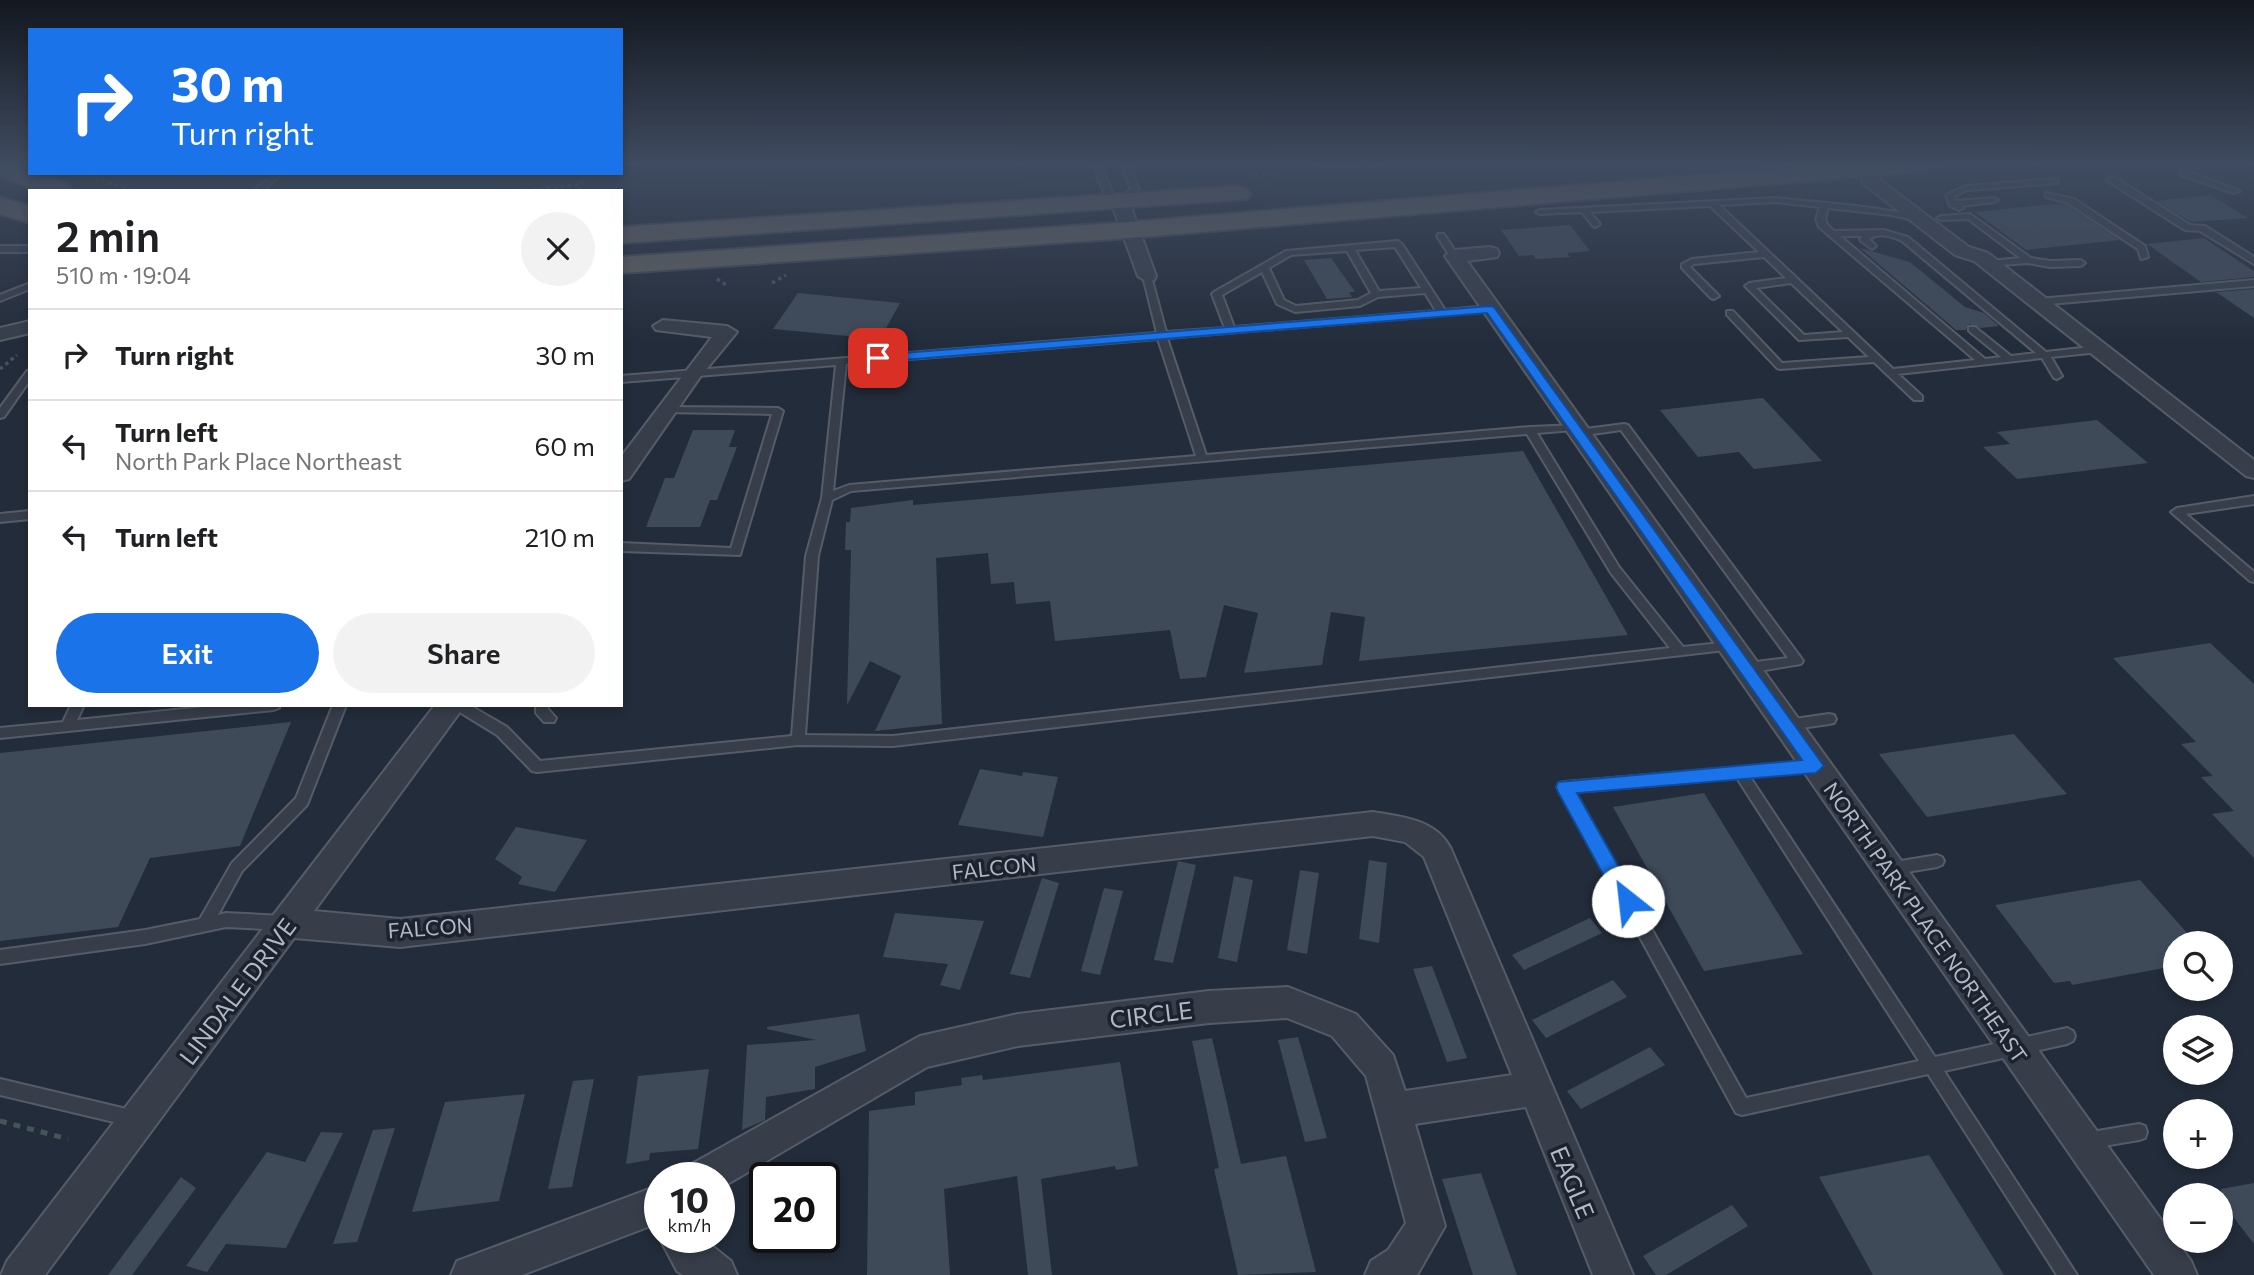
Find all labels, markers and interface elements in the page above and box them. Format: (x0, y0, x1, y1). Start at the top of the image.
text: 30 m (171, 52, 284, 112)
icon: right (56, 56, 147, 147)
text: Turn right (171, 112, 314, 152)
text: 2 min (56, 209, 160, 261)
button: close (521, 212, 595, 286)
text: 510 m · 19:04 (56, 261, 191, 289)
pin (848, 328, 908, 388)
icon: right (56, 336, 94, 374)
text: Turn right (115, 339, 234, 370)
text: 30 m (536, 339, 595, 370)
icon: arrive (859, 339, 897, 377)
text: Turn left (115, 416, 218, 447)
icon: left (56, 427, 94, 465)
text: 60 m (535, 430, 595, 461)
text: North Park Place Northeast (115, 447, 402, 475)
icon: left (56, 518, 94, 556)
text: Turn left (115, 521, 218, 552)
text: 210 m (525, 521, 595, 552)
button: Exit (56, 613, 319, 693)
button: Share (333, 613, 595, 693)
street label: NORTH PARK PLACE NORTHEAST (1819, 777, 2033, 1067)
street label: FALCON (951, 850, 1037, 884)
position arrow (1591, 864, 1665, 938)
street label: LINDALE DRIVE (173, 912, 301, 1070)
street label: FALCON (387, 912, 473, 942)
map controls (2163, 931, 2233, 1253)
button: search (2163, 931, 2233, 1001)
street label: CIRCLE (1108, 995, 1194, 1033)
button: layers (2163, 1015, 2233, 1085)
button: + (2163, 1099, 2233, 1169)
street label: EAGLE (1545, 1142, 1601, 1222)
speed limit sign: 20 (749, 1162, 840, 1253)
text: 10 (670, 1177, 709, 1220)
button: − (2163, 1183, 2233, 1253)
text: km/h (668, 1214, 711, 1236)

